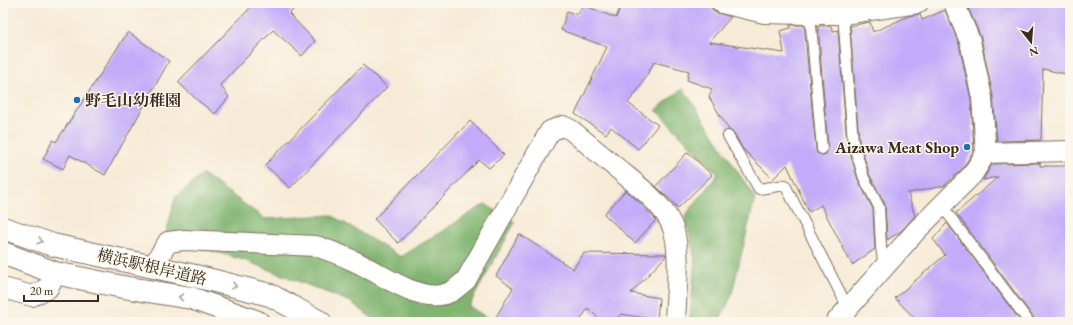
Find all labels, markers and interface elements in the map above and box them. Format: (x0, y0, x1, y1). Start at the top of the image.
north arrow (1011, 22, 1051, 62)
text: N (1028, 44, 1040, 60)
place label: 野毛山幼稚園 (85, 90, 181, 111)
marker: 野毛山幼稚園 (72, 95, 82, 105)
place label: Aizawa Meat Shop (834, 137, 959, 158)
marker: Aizawa Meat Shop (962, 142, 972, 152)
one-way arrow (36, 236, 43, 244)
street label: 横浜駅根岸道路 (95, 244, 209, 290)
scale bar (24, 277, 98, 303)
one-way arrow (231, 281, 238, 290)
text: 20 m (30, 283, 54, 299)
one-way arrow (178, 293, 184, 302)

